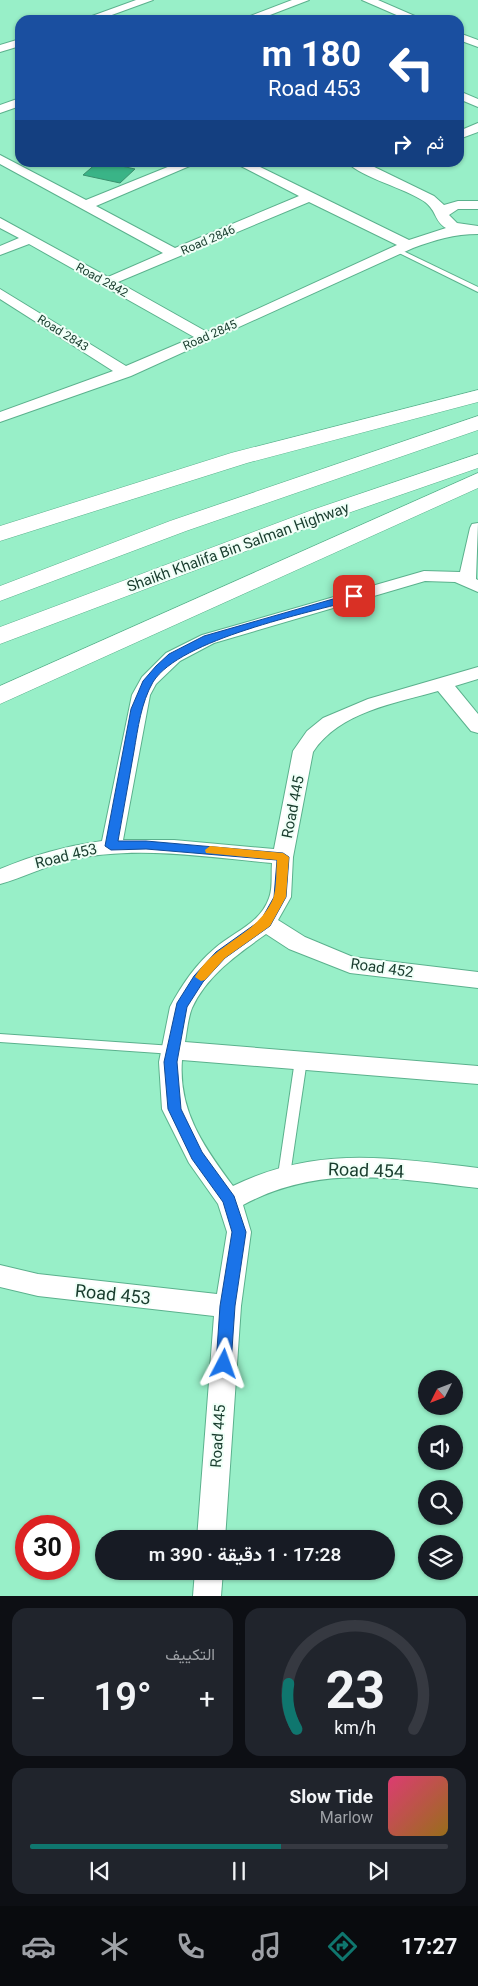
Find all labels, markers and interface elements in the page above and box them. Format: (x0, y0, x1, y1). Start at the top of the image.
text: 180 m (262, 34, 361, 75)
icon: left (379, 35, 444, 100)
text: Road 453 (268, 76, 361, 101)
icon: right (388, 130, 416, 158)
text: ثم (426, 131, 444, 154)
street label: Road 2846 (179, 222, 237, 258)
street label: Road 2842 (73, 260, 131, 300)
street label: Road 2843 (35, 312, 91, 354)
street label: Road 2845 (181, 317, 239, 353)
street label: Shaikh Khalifa Bin Salman Highway (124, 498, 352, 596)
pin (333, 575, 375, 617)
icon: arrive (340, 582, 368, 610)
street label: Road 445 (278, 774, 308, 840)
street label: Road 453 (33, 840, 99, 872)
street label: Road 452 (349, 955, 415, 981)
street label: Road 454 (328, 1158, 404, 1182)
street label: Road 453 (74, 1280, 152, 1308)
position arrow (197, 1337, 249, 1389)
north arrow (418, 1370, 462, 1415)
map controls (418, 1370, 463, 1580)
street label: Road 445 (207, 1404, 229, 1468)
button: sound (418, 1425, 463, 1470)
button: search (418, 1480, 463, 1525)
speed limit sign: 30 (15, 1515, 80, 1580)
button: layers (418, 1535, 463, 1580)
text: 17:28 · 1 دقيقة · 390 m (149, 1543, 341, 1566)
text: التكييف (165, 1645, 215, 1664)
text: 23 (326, 1660, 385, 1721)
text: 19° (94, 1675, 152, 1719)
text: − (30, 1682, 46, 1715)
text: + (199, 1682, 215, 1715)
text: km/h (335, 1717, 376, 1738)
text: Slow Tide (290, 1785, 373, 1808)
text: Marlow (320, 1808, 373, 1827)
icon: previous (86, 1857, 114, 1885)
icon: pause (225, 1857, 253, 1885)
icon: next (364, 1857, 392, 1885)
icon: car (21, 1929, 56, 1964)
icon: climate (97, 1929, 132, 1964)
icon: phone (173, 1929, 208, 1964)
icon: music (249, 1929, 284, 1964)
icon: directions (325, 1929, 360, 1964)
text: 17:27 (401, 1934, 457, 1959)

